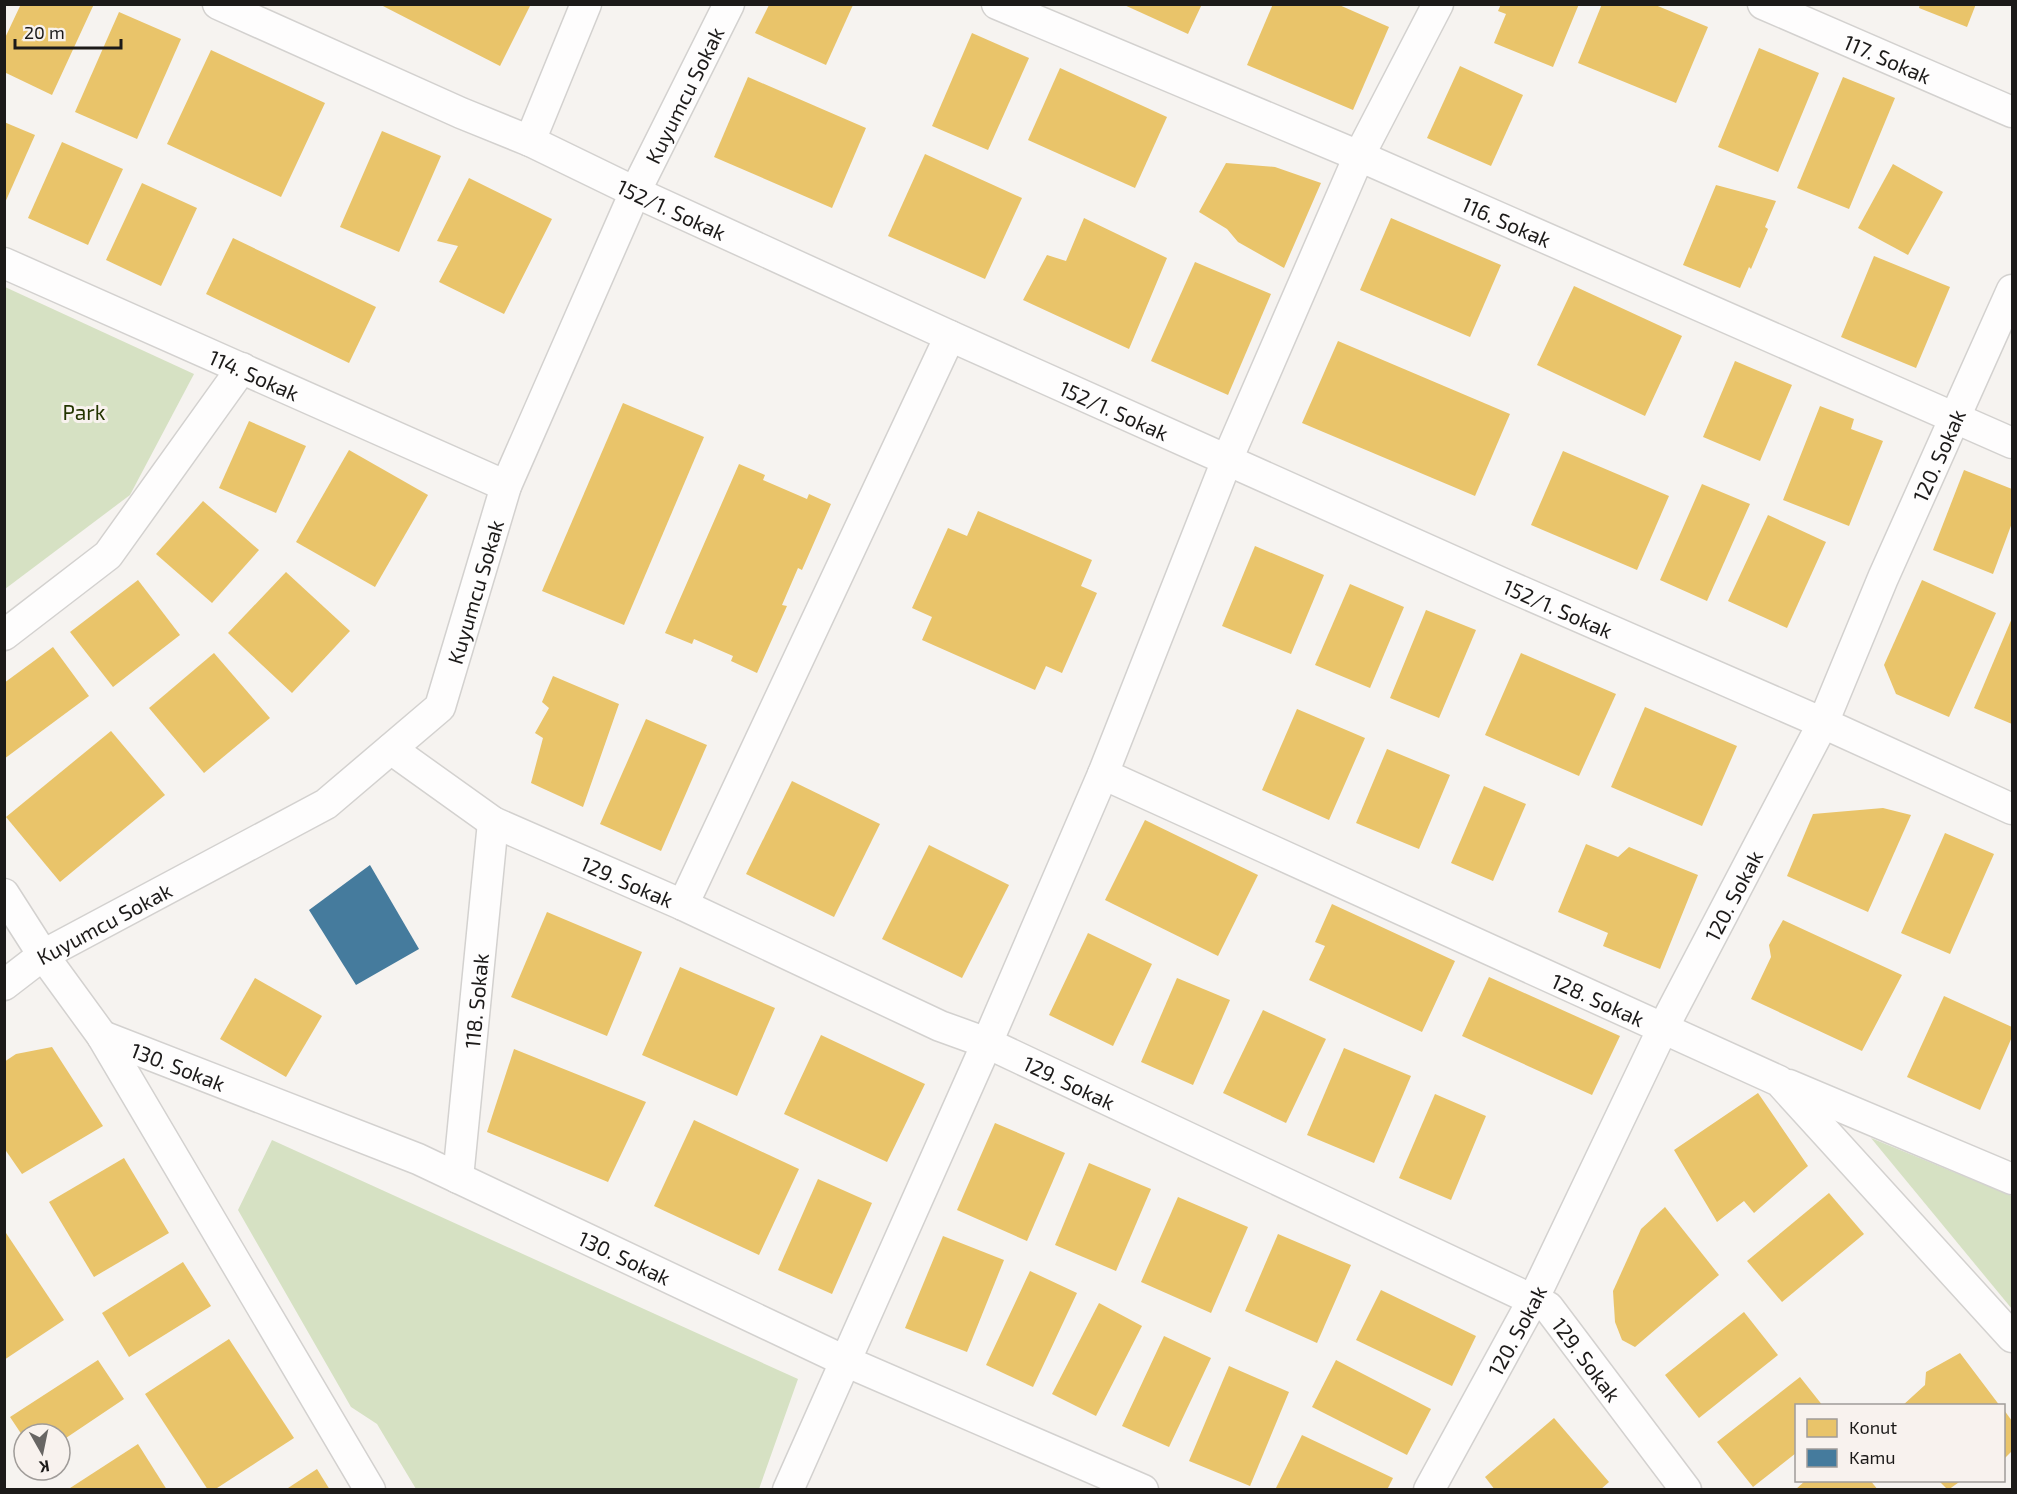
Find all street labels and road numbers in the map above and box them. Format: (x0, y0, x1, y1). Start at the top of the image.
street label: Kuyumcu Sokak (639, 22, 728, 167)
street label: 117. Sokak (1840, 28, 1936, 88)
street label: 152/1. Sokak (613, 173, 730, 245)
street label: 116. Sokak (1458, 190, 1555, 252)
street label: 114. Sokak (206, 343, 304, 405)
street label: 152/1. Sokak (1056, 374, 1173, 445)
street label: 120. Sokak (1906, 405, 1970, 505)
street label: Kuyumcu Sokak (441, 516, 508, 667)
street label: 152/1. Sokak (1500, 573, 1617, 643)
street label: 120. Sokak (1699, 845, 1767, 945)
street label: 129. Sokak (577, 850, 678, 912)
street label: Kuyumcu Sokak (32, 876, 176, 969)
street label: 118. Sokak (458, 952, 493, 1050)
street label: 128. Sokak (1548, 967, 1649, 1031)
street label: 130. Sokak (128, 1036, 229, 1095)
street label: 129. Sokak (1020, 1050, 1120, 1114)
street label: 130. Sokak (575, 1224, 675, 1289)
street label: 120. Sokak (1482, 1281, 1551, 1380)
street label: 129. Sokak (1548, 1312, 1627, 1406)

